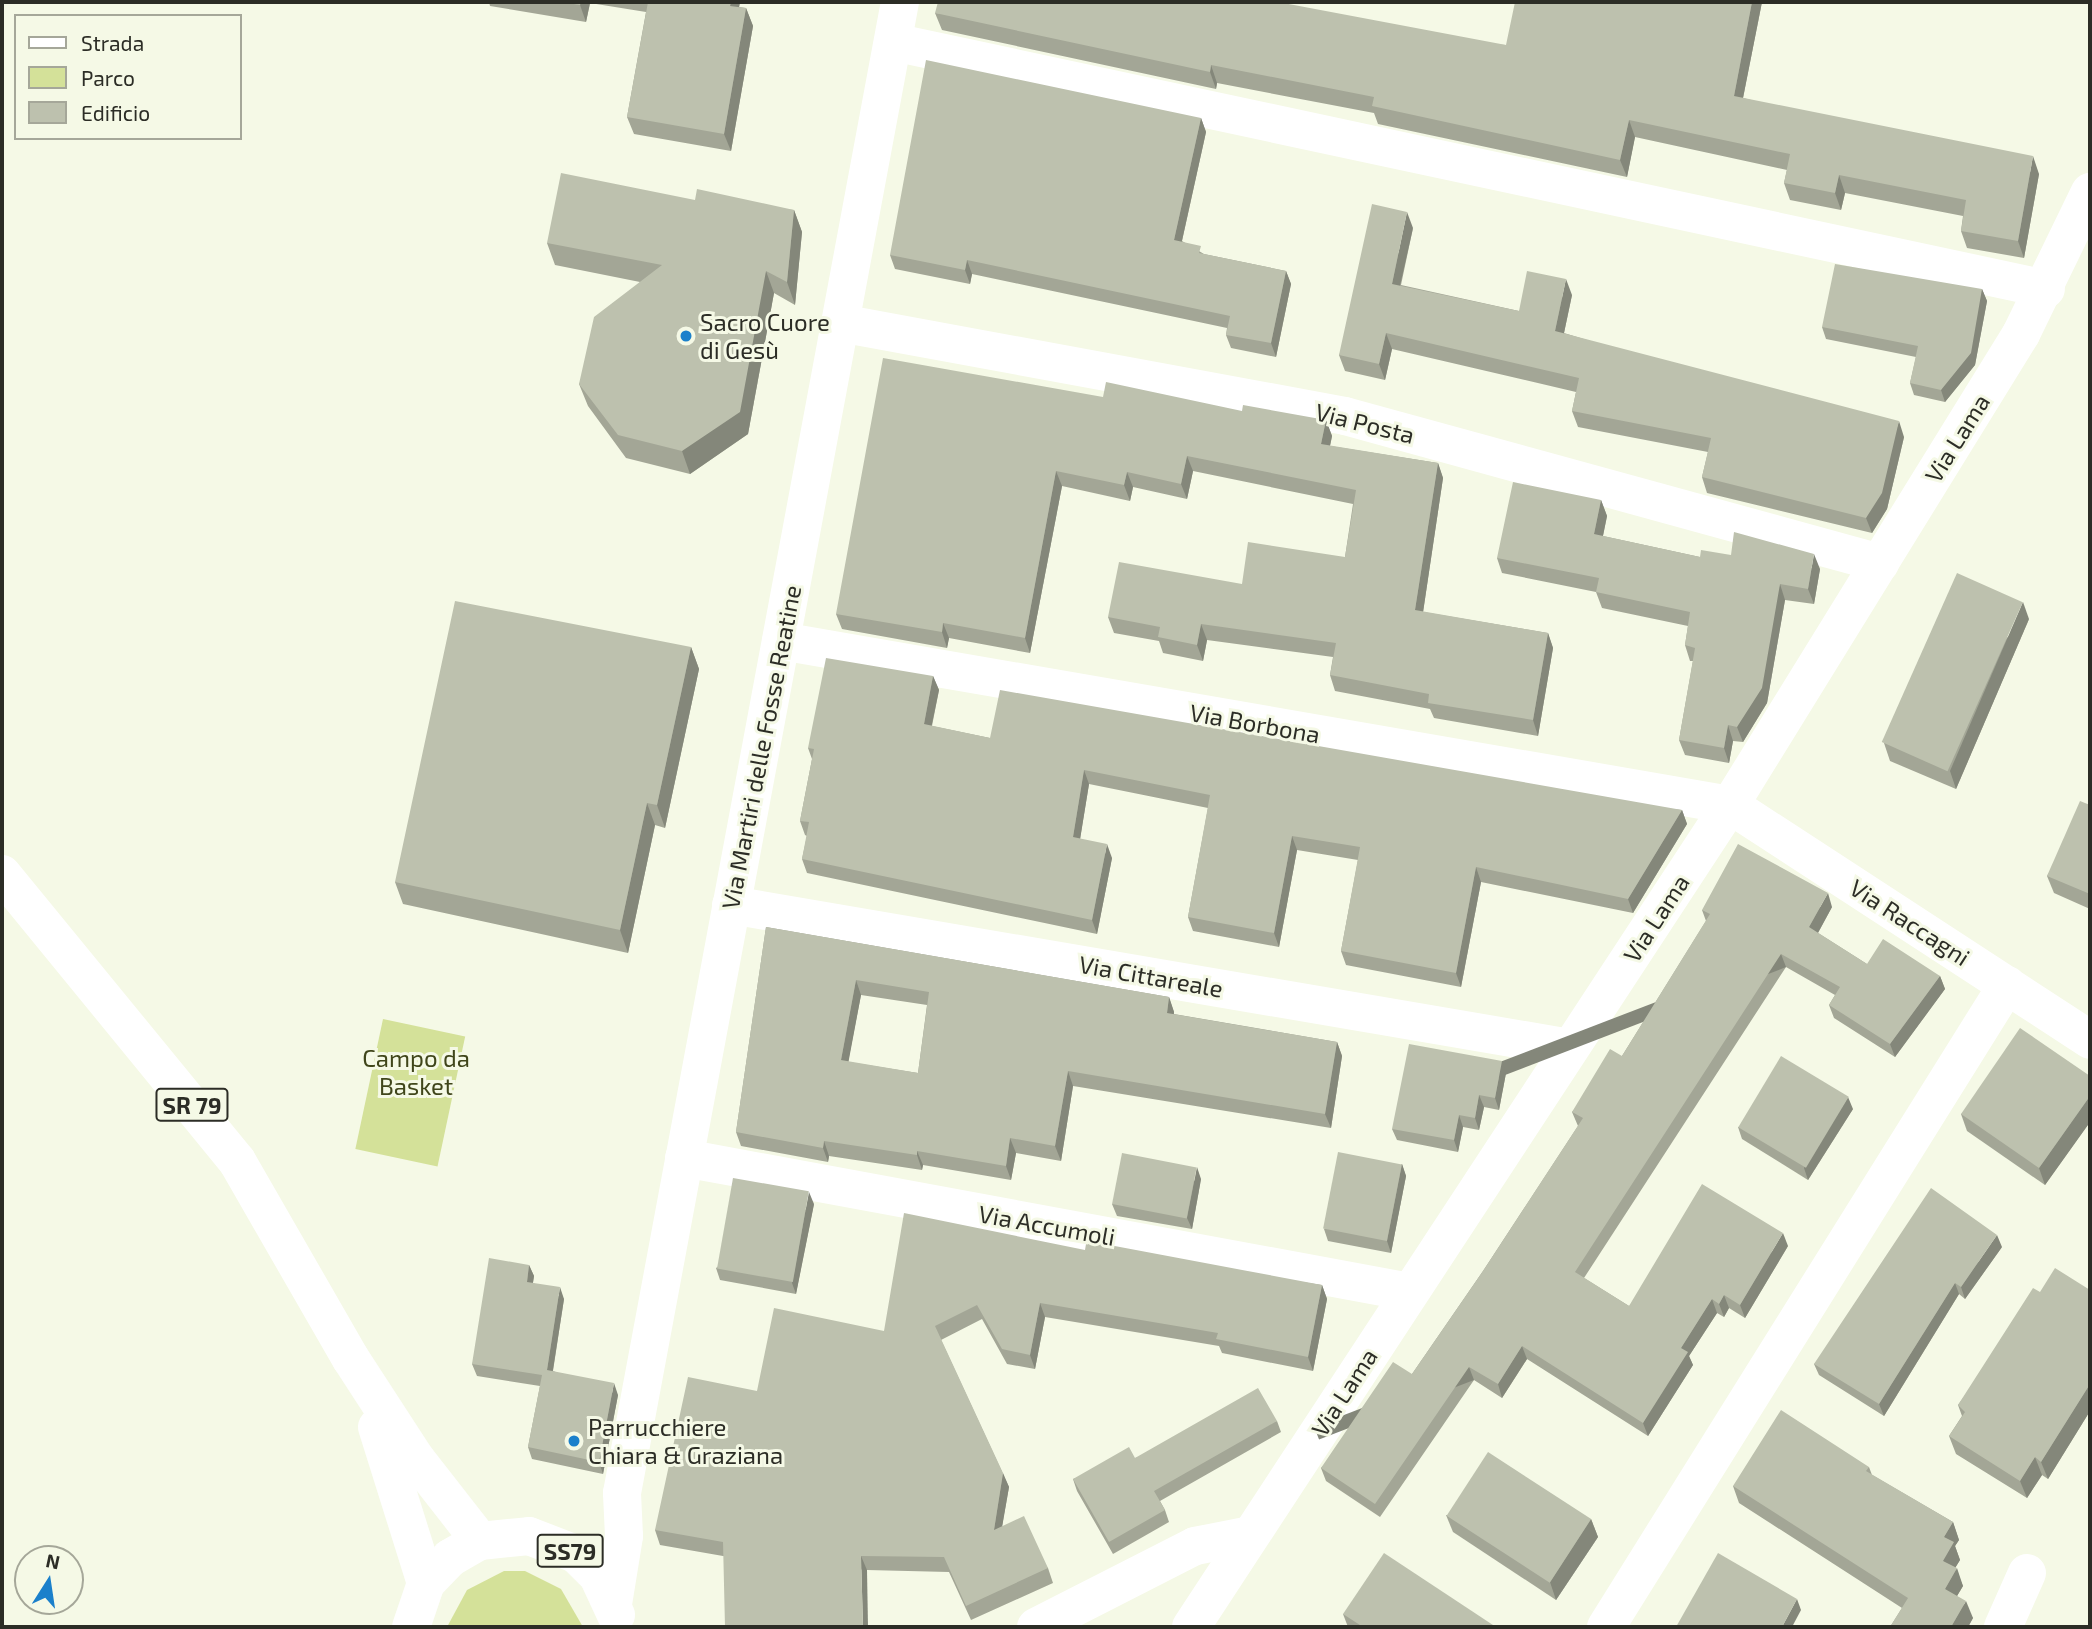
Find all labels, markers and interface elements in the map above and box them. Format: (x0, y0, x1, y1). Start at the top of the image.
legend (14, 14, 242, 140)
text: Strada (81, 30, 144, 55)
text: Parco (81, 65, 135, 90)
text: Edificio (81, 100, 150, 125)
place label: Sacro Cuore di Gesù (700, 308, 830, 364)
marker: Sacro Cuore di Gesù (678, 328, 694, 344)
street label: Via Lama (1919, 388, 1995, 488)
street label: Via Posta (1312, 397, 1418, 449)
street label: Via Martiri delle Fosse Reatine (715, 582, 807, 912)
street label: Via Borbona (1188, 697, 1322, 749)
street label: Via Lama (1617, 869, 1695, 967)
street label: Via Raccagni (1845, 873, 1975, 971)
street label: Via Cittareale (1077, 949, 1225, 1003)
park label: Campo da Basket (362, 1044, 470, 1100)
road number: SR 79 (155, 1086, 229, 1124)
street label: Via Accumoli (976, 1199, 1118, 1251)
street label: Via Lama (1305, 1343, 1383, 1441)
place label: Parrucchiere Chiara & Graziana (588, 1413, 783, 1469)
marker: Parrucchiere Chiara & Graziana (566, 1433, 582, 1449)
road number: SS79 (535, 1532, 605, 1570)
north arrow (14, 1545, 84, 1615)
text: N (44, 1548, 62, 1574)

